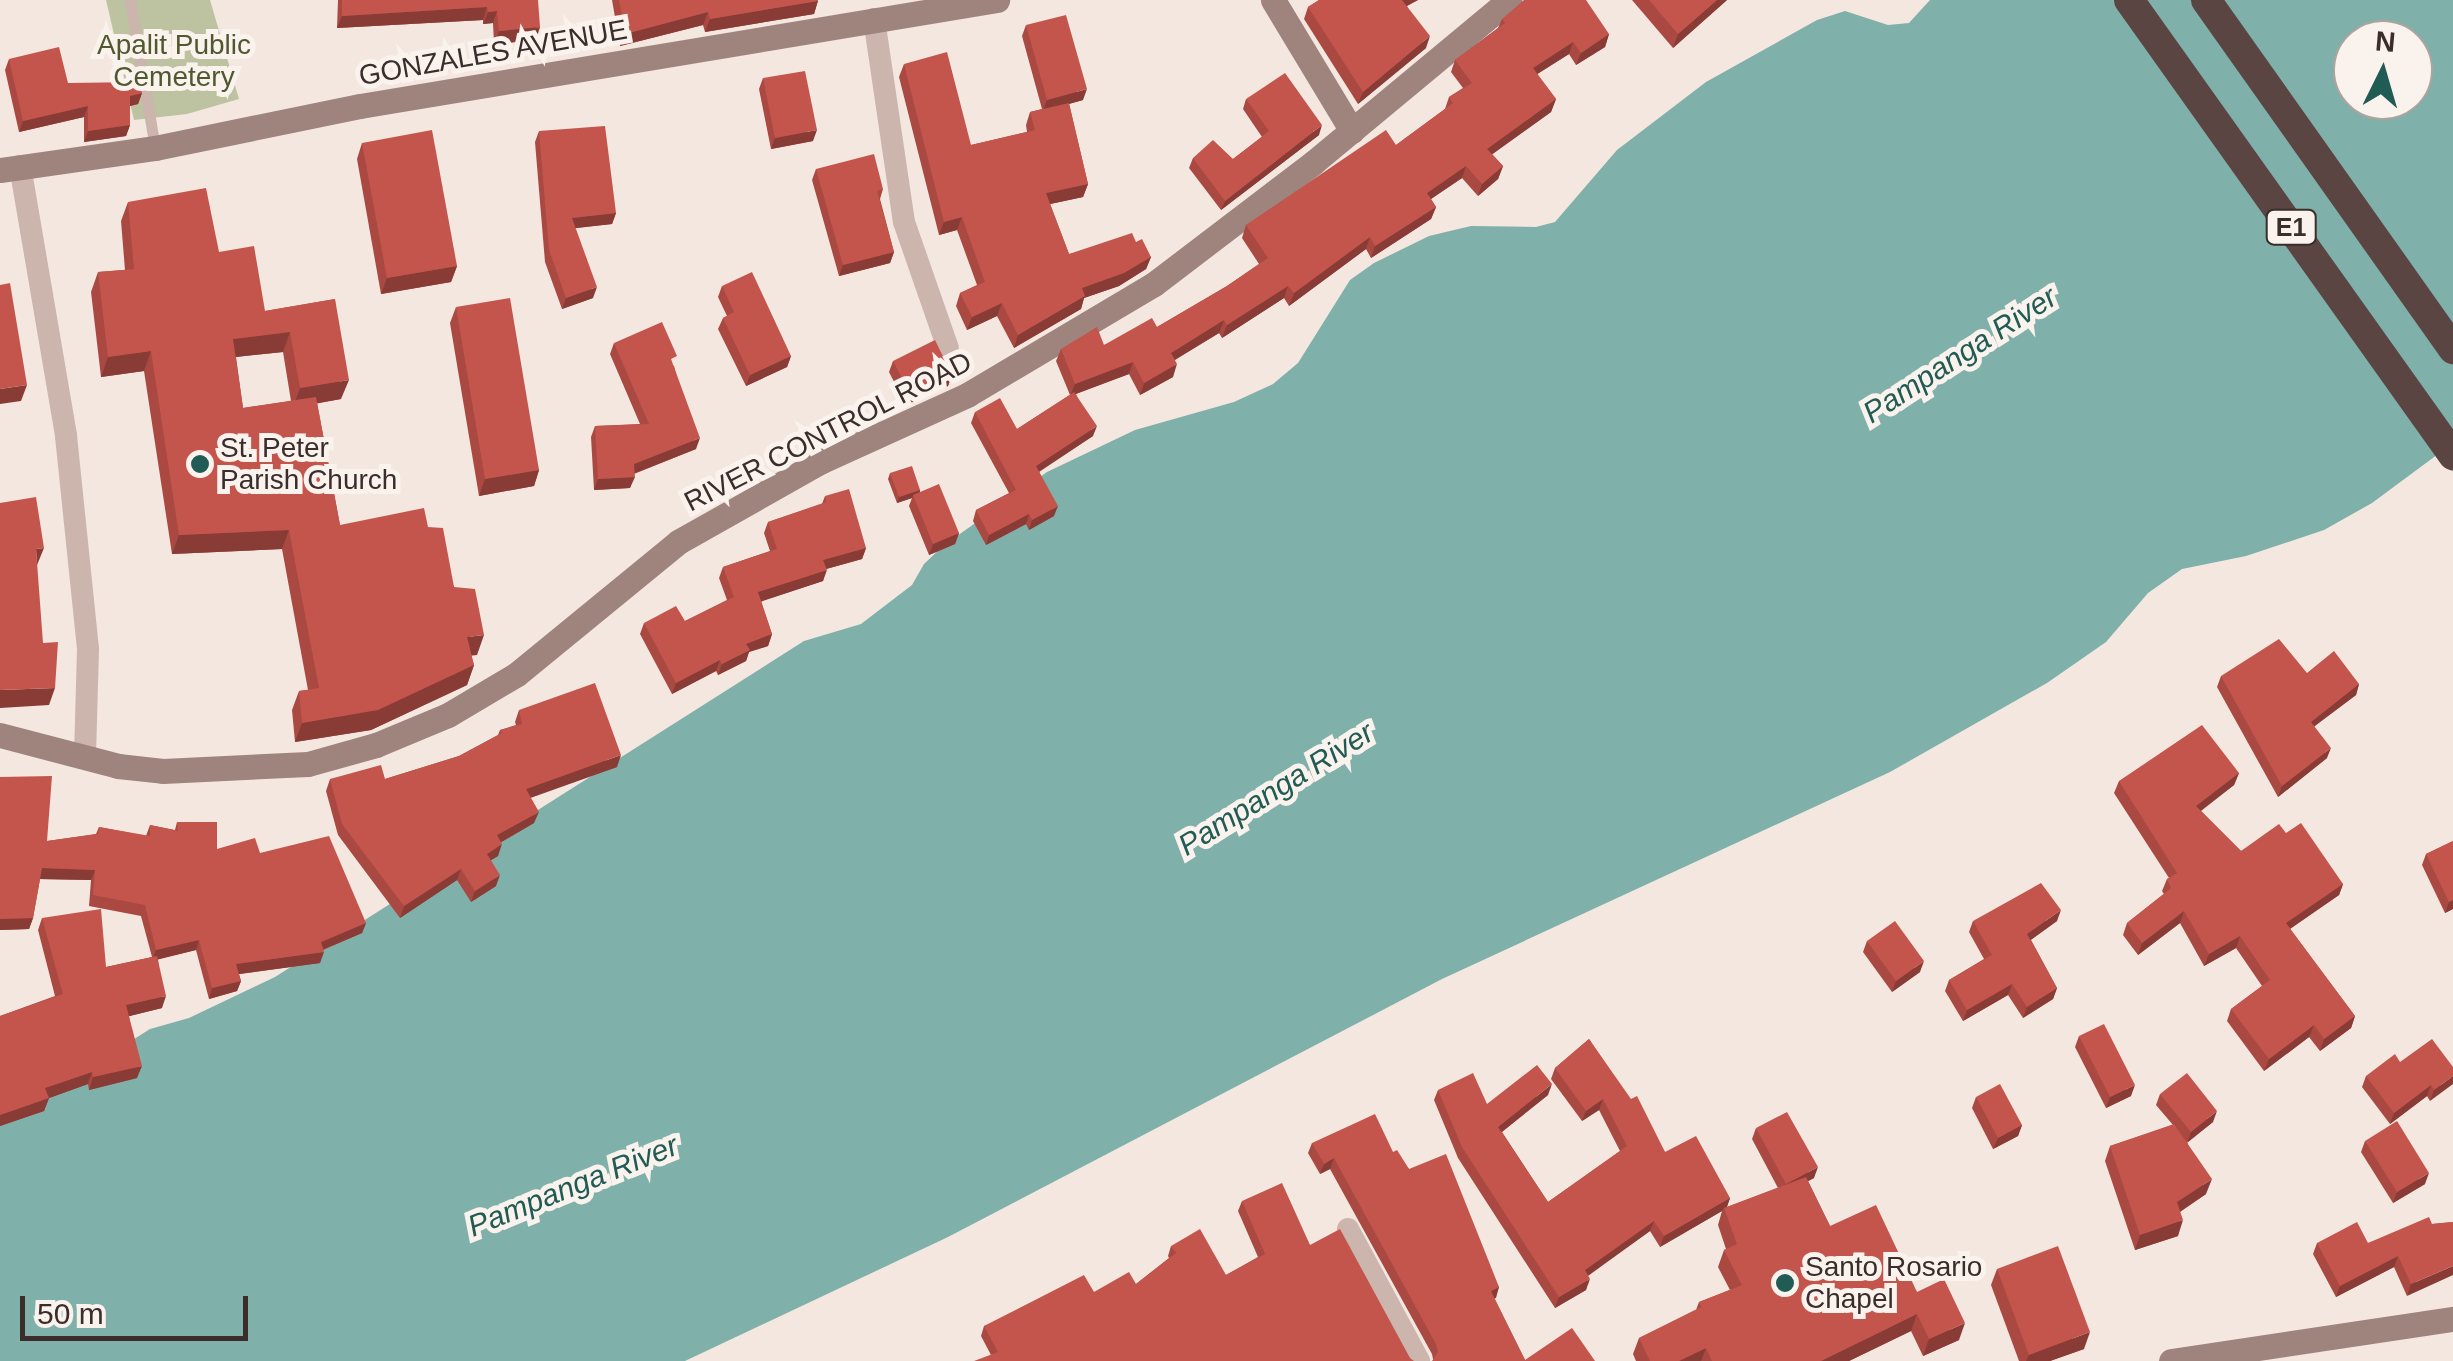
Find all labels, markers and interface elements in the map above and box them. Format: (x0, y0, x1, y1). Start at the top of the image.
street label: GONZALES AVENUE (355, 13, 631, 93)
north arrow (2333, 20, 2433, 120)
text: N (2374, 25, 2397, 58)
park label: Apalit Public Cemetery (97, 28, 251, 94)
road number: E1 (2264, 207, 2318, 247)
water label: Pampanga River (1856, 279, 2064, 431)
street label: RIVER CONTROL ROAD (678, 345, 978, 519)
place label: St. Peter Parish Church (220, 431, 397, 497)
marker: St. Peter Parish Church (189, 453, 211, 475)
water label: Pampanga River (1172, 715, 1380, 863)
water label: Pampanga River (463, 1127, 683, 1245)
place label: Santo Rosario Chapel (1805, 1250, 1982, 1316)
marker: Santo Rosario Chapel (1774, 1272, 1796, 1294)
scale bar (25, 1276, 252, 1338)
text: 50 m (37, 1297, 104, 1330)

